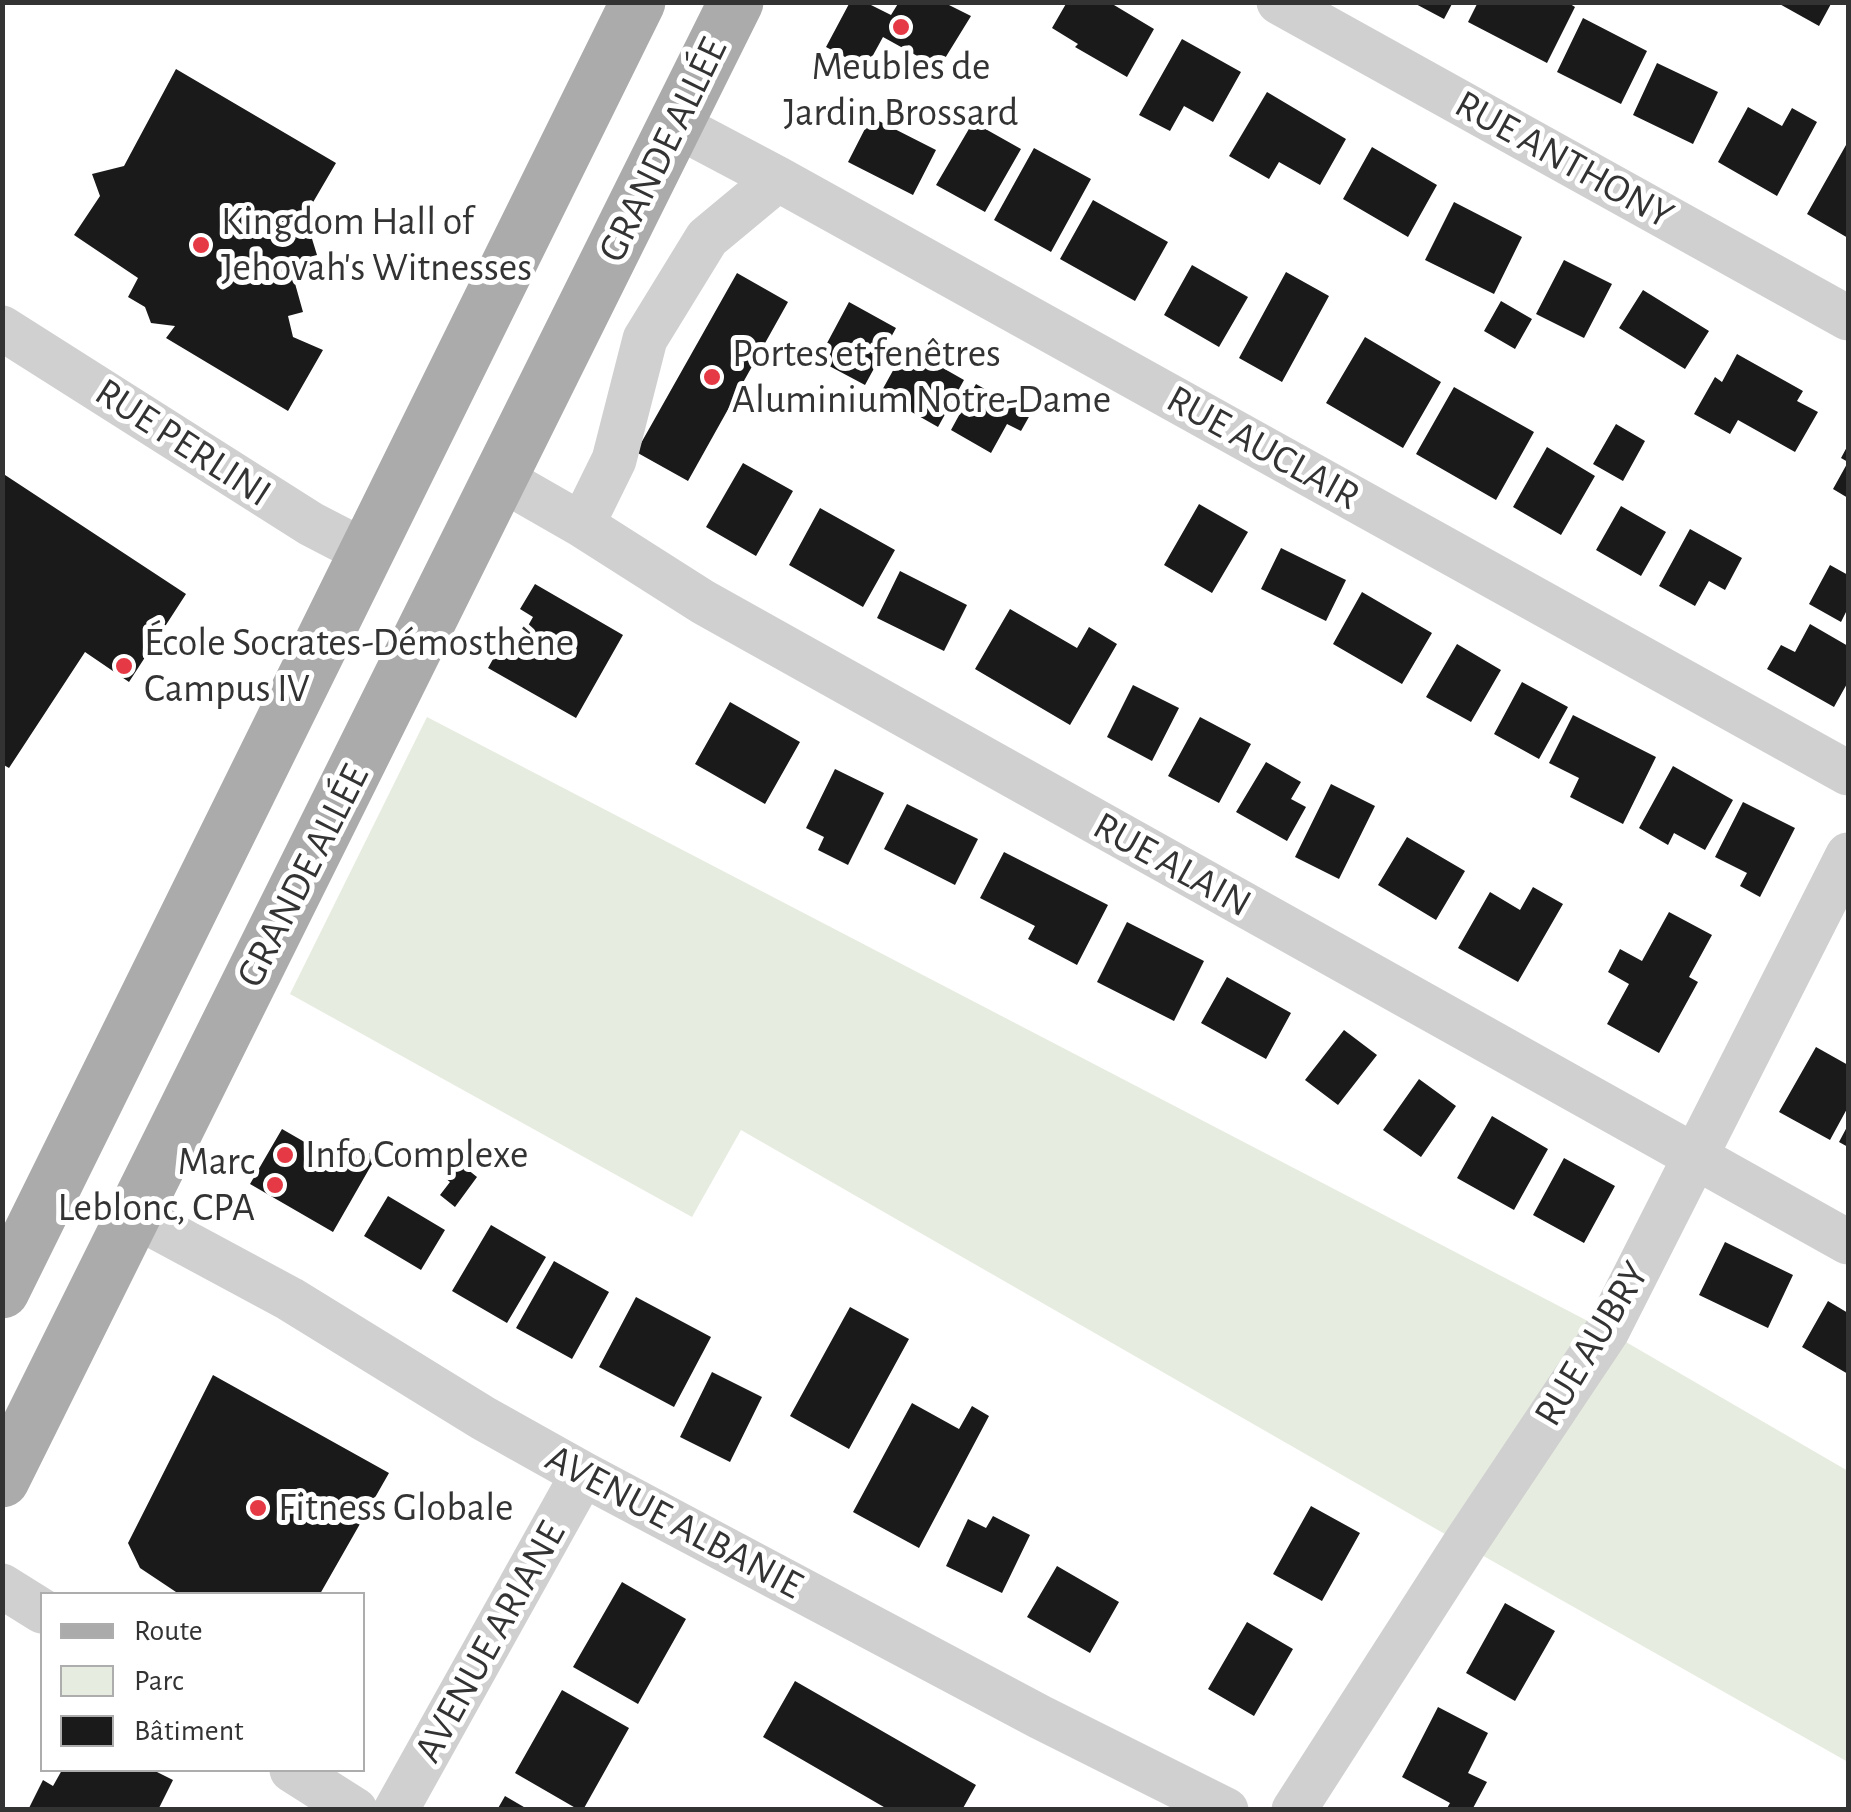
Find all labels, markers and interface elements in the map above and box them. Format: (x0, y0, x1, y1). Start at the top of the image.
marker: Meubles de Jardin Brossard (890, 16, 912, 38)
street label: GRANDE ALLÉE (588, 30, 738, 270)
place label: Meubles de Jardin Brossard (783, 43, 1019, 137)
street label: RUE ANTHONY (1446, 80, 1682, 240)
place label: Kingdom Hall of Jehovah's Witnesses (221, 198, 532, 292)
marker: Kingdom Hall of Jehovah's Witnesses (190, 234, 212, 256)
place label: Portes et fenêtres Aluminium Notre-Dame (732, 330, 1111, 424)
marker: Portes et fenêtres Aluminium Notre-Dame (701, 366, 723, 388)
street label: RUE PERLINI (86, 368, 280, 518)
street label: RUE AUCLAIR (1158, 375, 1368, 521)
place label: École Socrates-Démosthène Campus IV (144, 619, 574, 713)
marker: École Socrates-Démosthène Campus IV (113, 655, 135, 677)
street label: GRANDE ALLÉE (226, 757, 380, 995)
street label: RUE ALAIN (1085, 802, 1259, 928)
place label: Info Complexe (305, 1131, 528, 1179)
place label: Marc Leblonc, CPA (58, 1138, 255, 1232)
marker: Info Complexe (274, 1144, 296, 1166)
marker: Marc Leblonc, CPA (264, 1174, 286, 1196)
street label: RUE AUBRY (1524, 1253, 1660, 1435)
street label: AVENUE ALBANIE (537, 1434, 811, 1610)
place label: Fitness Globale (278, 1484, 514, 1532)
marker: Fitness Globale (247, 1497, 269, 1519)
street label: AVENUE ARIANE (404, 1513, 576, 1771)
legend (40, 1592, 365, 1772)
text: Route (134, 1616, 203, 1646)
text: Parc (134, 1666, 184, 1696)
text: Bâtiment (134, 1716, 244, 1746)

